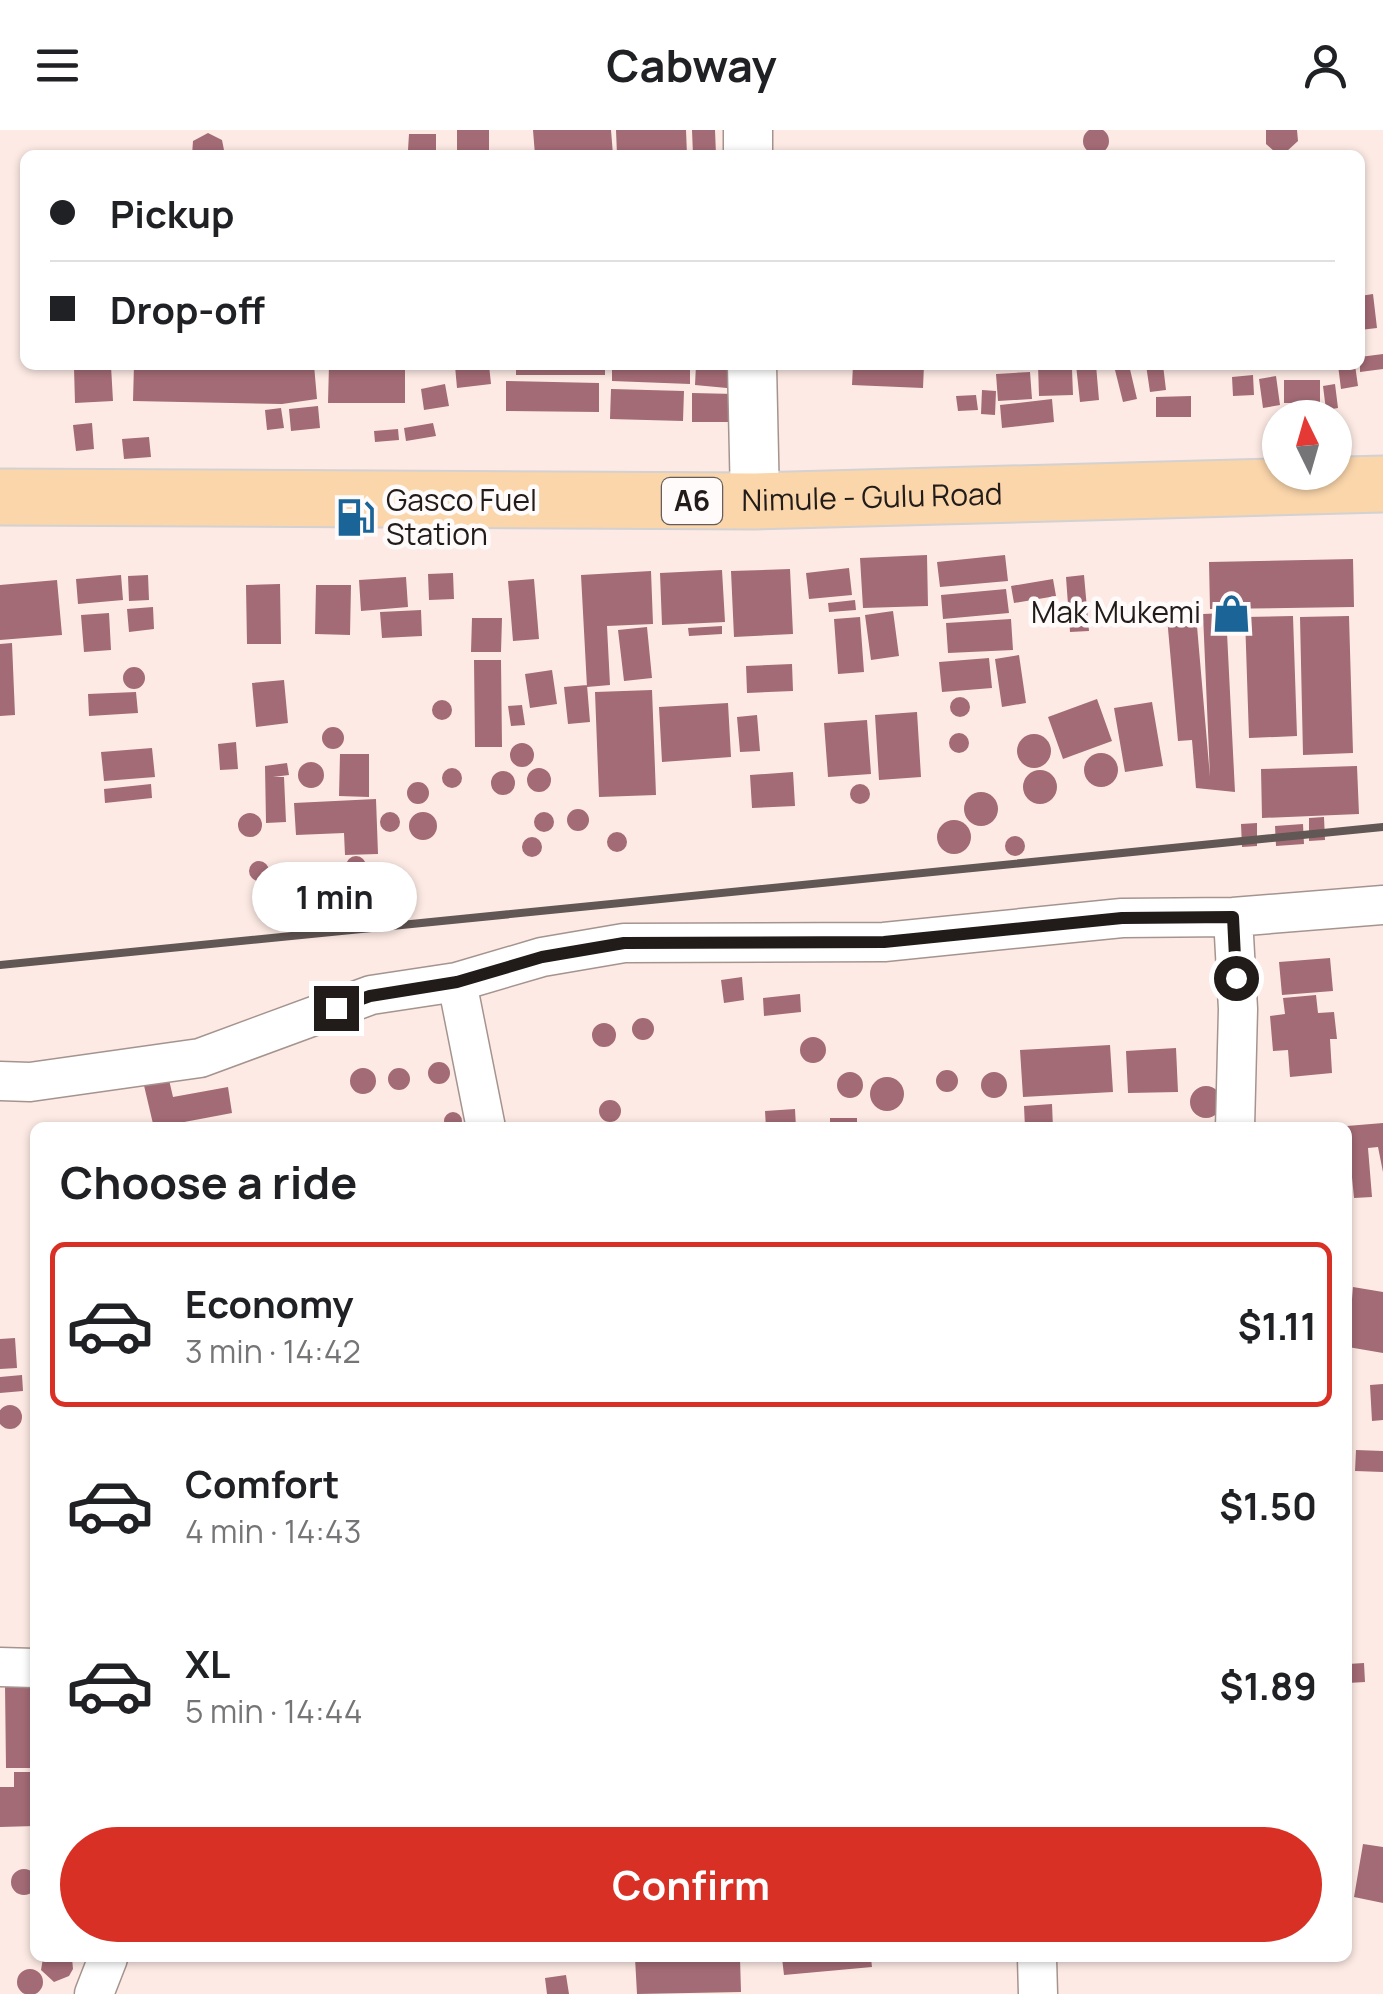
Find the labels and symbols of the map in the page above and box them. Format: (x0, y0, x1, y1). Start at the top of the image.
north arrow (1262, 400, 1352, 490)
street label: Nimule - Gulu Road (741, 472, 1003, 520)
road number: A6 (662, 478, 722, 524)
place label: Gasco Fuel Station (386, 479, 537, 554)
fuel station icon: Gasco Fuel Station (335, 497, 377, 539)
place label: Mak Mukemi (1031, 591, 1201, 632)
shop icon: Mak Mukemi (1210, 592, 1252, 634)
callout: 1 min (254, 863, 418, 933)
route start (1214, 956, 1259, 1001)
route end (314, 986, 359, 1031)

